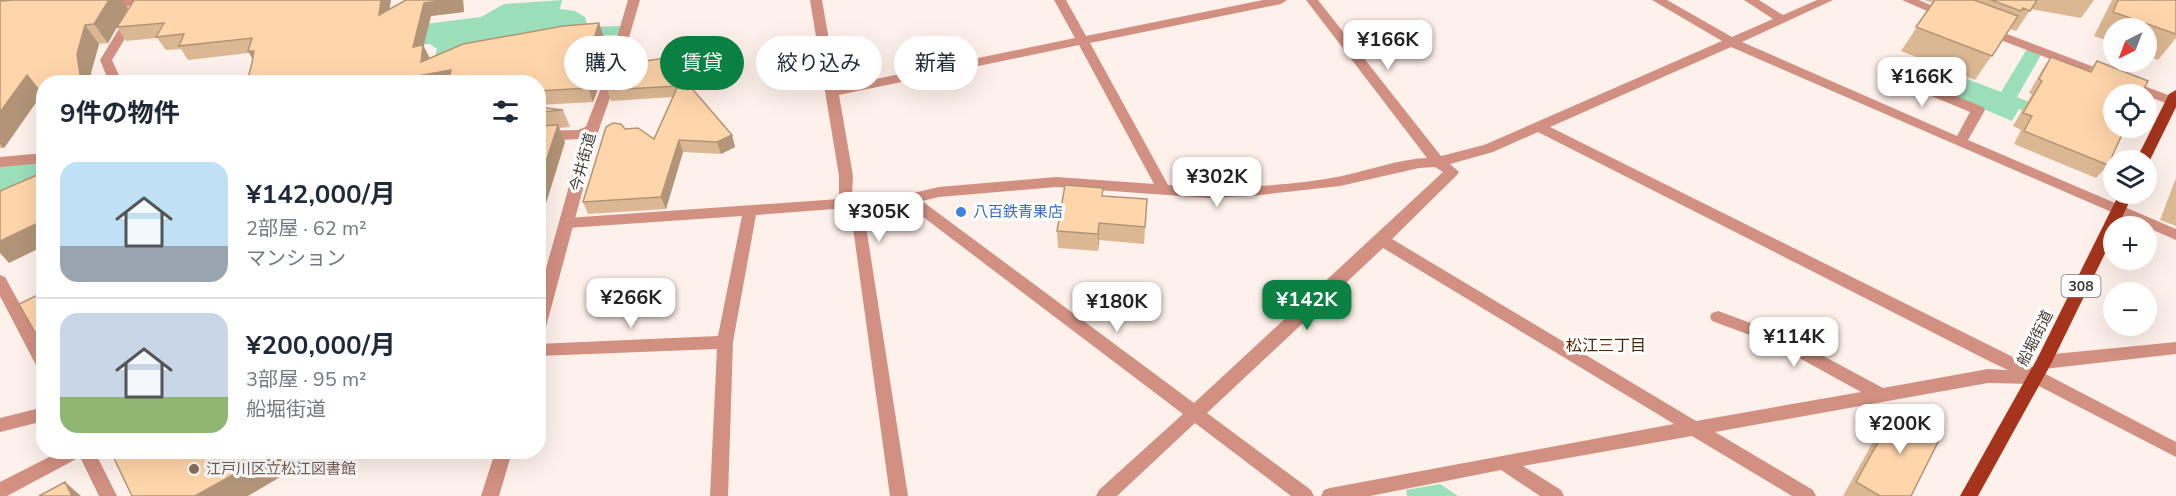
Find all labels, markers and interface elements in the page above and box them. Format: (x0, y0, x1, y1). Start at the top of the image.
north arrow (2103, 18, 2157, 72)
map controls (2103, 18, 2157, 336)
pin: ¥166K (1346, 20, 1430, 71)
text: ¥166K (1357, 26, 1419, 53)
chip: 購入 (564, 36, 648, 90)
chip: 賃貸 (660, 36, 744, 90)
chip: 絞り込み (756, 36, 882, 90)
chip: 新着 (894, 36, 978, 90)
pin: ¥166K (1880, 57, 1964, 108)
text: ¥166K (1891, 63, 1953, 90)
button: locate (2103, 84, 2157, 138)
icon: filters (489, 95, 522, 128)
text: 9件の物件 (60, 96, 180, 131)
street label: 今井街道 (566, 130, 600, 194)
button: layers (2103, 150, 2157, 204)
pin: ¥302K (1175, 157, 1259, 208)
text: ¥302K (1186, 163, 1248, 190)
text: ¥142,000/月 (246, 177, 396, 212)
icon: home (108, 186, 180, 258)
pin: ¥305K (837, 192, 921, 243)
text: ¥305K (848, 198, 910, 225)
place label: 八百鉄青果店 (973, 202, 1063, 222)
marker: 八百鉄青果店 (954, 205, 968, 219)
text: 2部屋 · 62 m² (246, 215, 367, 242)
button: + (2103, 216, 2157, 270)
text: マンション (246, 245, 346, 272)
road number: 308 (2062, 275, 2100, 297)
pin: ¥266K (589, 278, 673, 329)
pin: ¥142K (1265, 280, 1349, 331)
pin: ¥180K (1075, 282, 1159, 333)
button: − (2103, 282, 2157, 336)
text: ¥266K (600, 284, 662, 311)
text: ¥142K (1276, 286, 1338, 313)
text: ¥180K (1086, 288, 1148, 315)
street label: 船堀街道 (2012, 307, 2058, 369)
pin: ¥114K (1752, 317, 1836, 368)
text: ¥114K (1763, 323, 1825, 350)
text: ¥200,000/月 (246, 328, 396, 363)
district label: 松江三丁目 (1566, 335, 1646, 357)
icon: home (108, 337, 180, 409)
text: 3部屋 · 95 m² (246, 366, 367, 393)
text: 船堀街道 (246, 396, 326, 423)
pin: ¥200K (1858, 404, 1942, 455)
text: ¥200K (1869, 410, 1931, 437)
place label: 江戸川区立松江図書館 (206, 459, 356, 479)
marker: 江戸川区立松江図書館 (187, 462, 201, 476)

